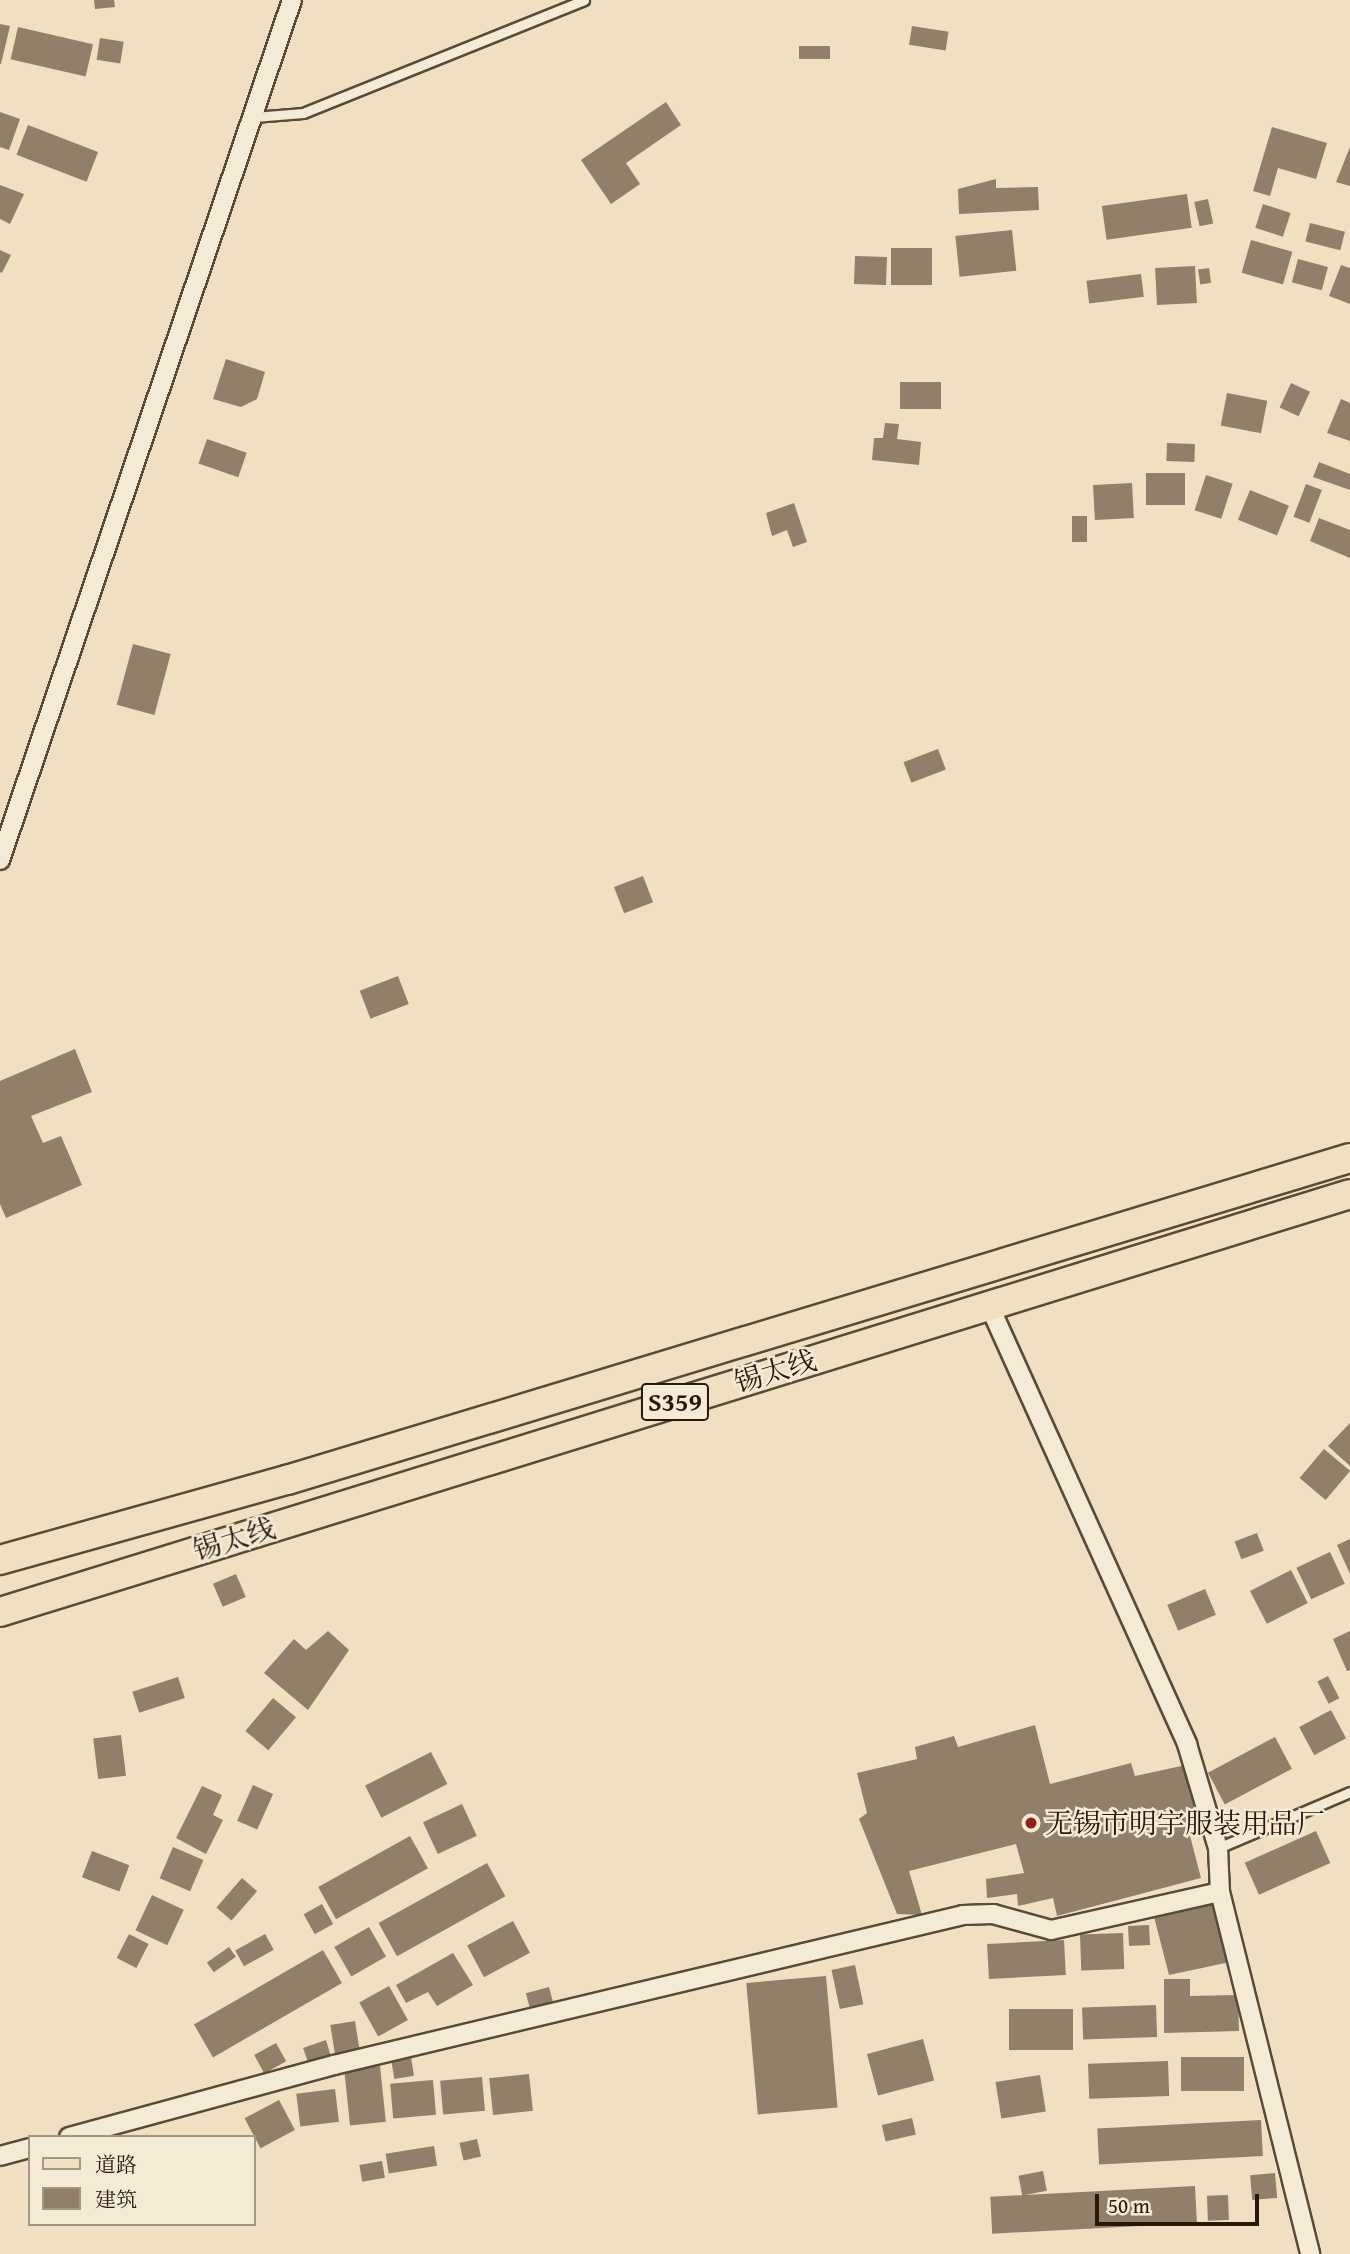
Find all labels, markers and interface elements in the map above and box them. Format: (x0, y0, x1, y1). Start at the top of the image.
street label: 锡太线 (730, 1343, 820, 1399)
road number: S359 (640, 1380, 710, 1424)
street label: 锡太线 (189, 1511, 279, 1567)
place label: 无锡市明宇服装用品厂 (1045, 1806, 1325, 1840)
marker: 无锡市明宇服装用品厂 (1023, 1815, 1039, 1831)
legend (28, 2135, 256, 2226)
text: 道路 (95, 2149, 137, 2180)
scale bar (1098, 2180, 1262, 2224)
text: 建筑 (95, 2184, 137, 2215)
text: 50 m (1108, 2190, 1150, 2221)

